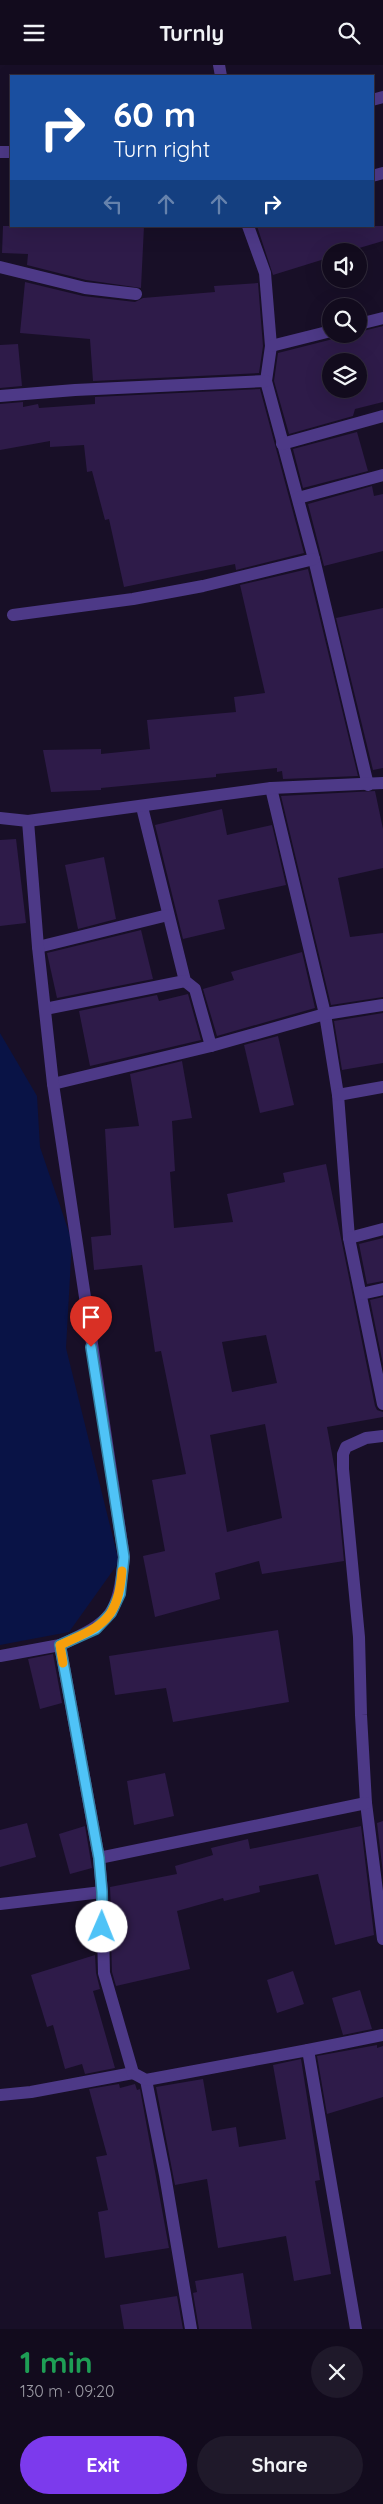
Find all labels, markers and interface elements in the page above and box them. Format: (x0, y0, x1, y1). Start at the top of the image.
icon: menu (20, 19, 48, 47)
text: Turnly (159, 19, 224, 47)
icon: search (335, 19, 363, 47)
text: 60 m (113, 92, 196, 136)
icon: right (30, 95, 95, 160)
text: Turn right (113, 135, 210, 163)
icon: left (99, 190, 127, 218)
icon: ahead (152, 190, 180, 218)
icon: ahead (205, 190, 233, 218)
icon: right (258, 190, 286, 218)
map controls (322, 243, 367, 398)
button: sound (322, 243, 367, 288)
button: search (322, 298, 367, 343)
button: layers (322, 353, 367, 398)
pin (70, 1296, 112, 1347)
icon: arrive (77, 1303, 105, 1331)
position arrow (75, 1900, 127, 1952)
text: 1 min (20, 2343, 93, 2381)
button: close (311, 2346, 363, 2398)
text: 130 m · 09:20 (20, 2381, 114, 2401)
button: Exit (20, 2436, 187, 2494)
button: Share (197, 2436, 363, 2494)

